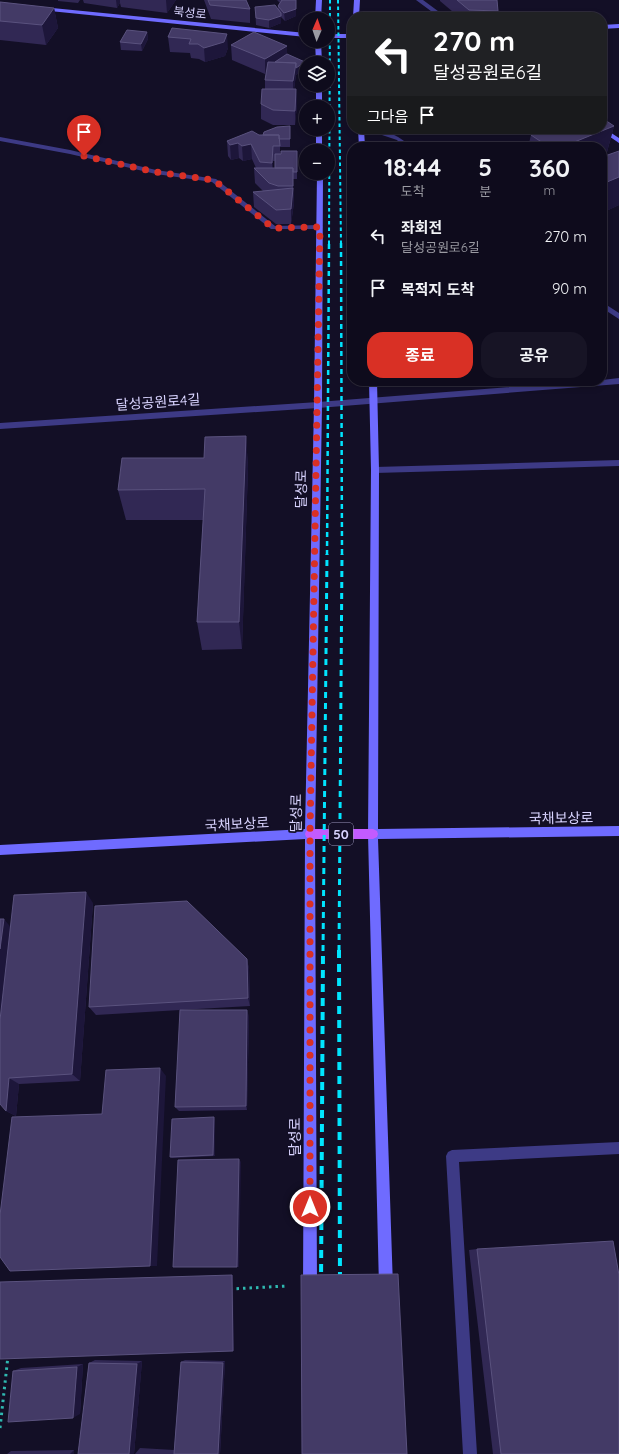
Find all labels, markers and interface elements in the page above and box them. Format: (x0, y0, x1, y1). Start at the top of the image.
street label: 북성로 (173, 3, 207, 22)
north arrow (299, 12, 335, 48)
map controls (299, 12, 335, 180)
text: 270 m (433, 23, 515, 58)
icon: left (367, 28, 419, 80)
button: layers (299, 56, 335, 92)
text: 달성공원로6길 (433, 61, 542, 84)
button: + (299, 100, 335, 136)
icon: arrive (416, 104, 438, 126)
text: 그다음 (367, 107, 408, 126)
pin (67, 115, 101, 156)
icon: arrive (73, 121, 95, 143)
button: − (299, 144, 335, 180)
text: 18:44 (384, 152, 441, 182)
text: 5 (478, 152, 492, 182)
text: 360 (529, 153, 570, 183)
text: m (544, 182, 555, 198)
text: 도착 (401, 183, 425, 199)
text: 분 (479, 183, 491, 199)
text: 좌회전 (401, 218, 442, 237)
icon: left (367, 225, 389, 247)
text: 270 m (545, 227, 587, 246)
text: 달성공원로6길 (401, 239, 480, 255)
icon: arrive (367, 277, 389, 299)
text: 90 m (552, 279, 587, 298)
text: 목적지 도착 (401, 280, 474, 299)
button: 종료 (367, 332, 473, 378)
button: 공유 (481, 332, 587, 378)
street label: 달성공원로4길 (115, 390, 201, 414)
street label: 달성로 (292, 469, 310, 508)
street label: 달성로 (287, 793, 305, 832)
street label: 국채보상로 (529, 808, 593, 828)
street label: 국채보상로 (204, 813, 270, 835)
road number: 50 (329, 823, 353, 845)
street label: 달성로 (286, 1118, 304, 1156)
position arrow (289, 1186, 331, 1228)

